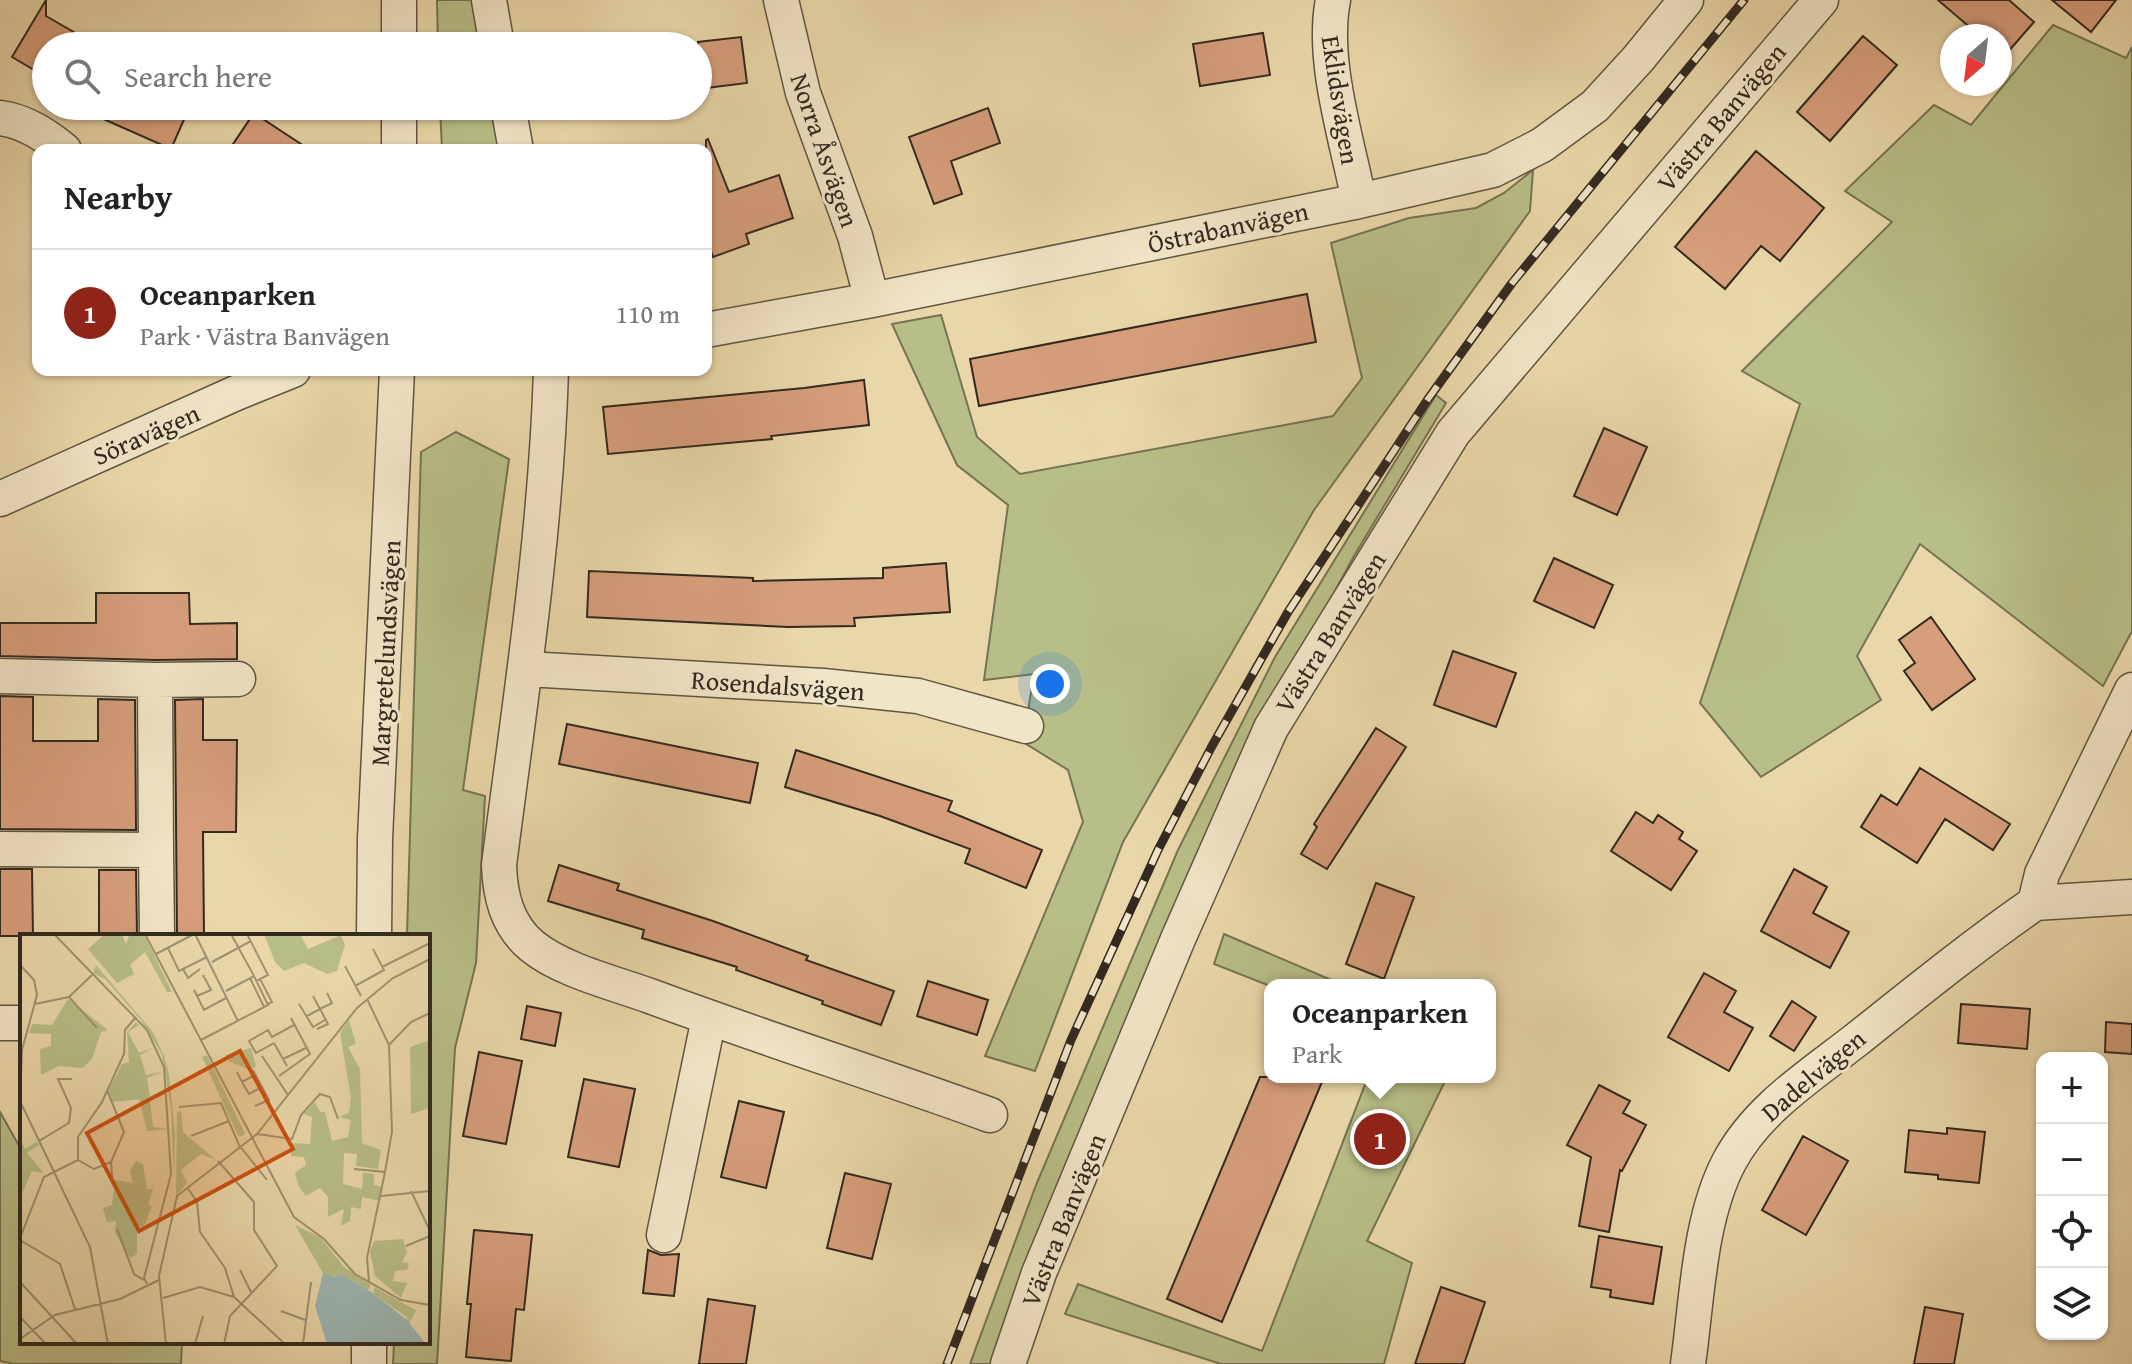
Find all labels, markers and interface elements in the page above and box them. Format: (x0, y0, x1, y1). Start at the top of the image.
north arrow (1940, 24, 2012, 96)
search box (32, 32, 712, 120)
street label: Eklidsvägen (1312, 33, 1370, 168)
street label: Västra Banvägen (1647, 34, 1795, 200)
icon: search (60, 54, 104, 98)
text: Search here (124, 54, 272, 98)
street label: Norra Åsvägen (780, 68, 870, 233)
text: Nearby (64, 172, 173, 221)
street label: Östrabanvägen (1144, 191, 1312, 263)
text: Oceanparken (140, 272, 316, 316)
text: 1 (83, 294, 97, 333)
text: 110 m (615, 294, 680, 333)
text: Park · Västra Banvägen (140, 316, 390, 355)
street label: Söravägen (86, 393, 206, 475)
street label: Margretelundsvägen (360, 539, 410, 767)
street label: Västra Banvägen (1265, 543, 1395, 720)
street label: Rosendalsvägen (690, 659, 867, 711)
your location (1030, 664, 1070, 704)
inset map (20, 934, 430, 1344)
popup (1264, 979, 1496, 1083)
text: Oceanparken (1292, 990, 1468, 1034)
street label: Dadelvägen (1752, 1019, 1874, 1131)
text: Park (1292, 1034, 1342, 1073)
map controls (2036, 1052, 2108, 1340)
button: + (2036, 1052, 2108, 1124)
pin: 1 (1354, 1109, 1406, 1169)
button: − (2036, 1124, 2108, 1196)
street label: Västra Banvägen (1010, 1127, 1116, 1313)
button: locate (2036, 1196, 2108, 1268)
button: layers (2036, 1268, 2108, 1340)

